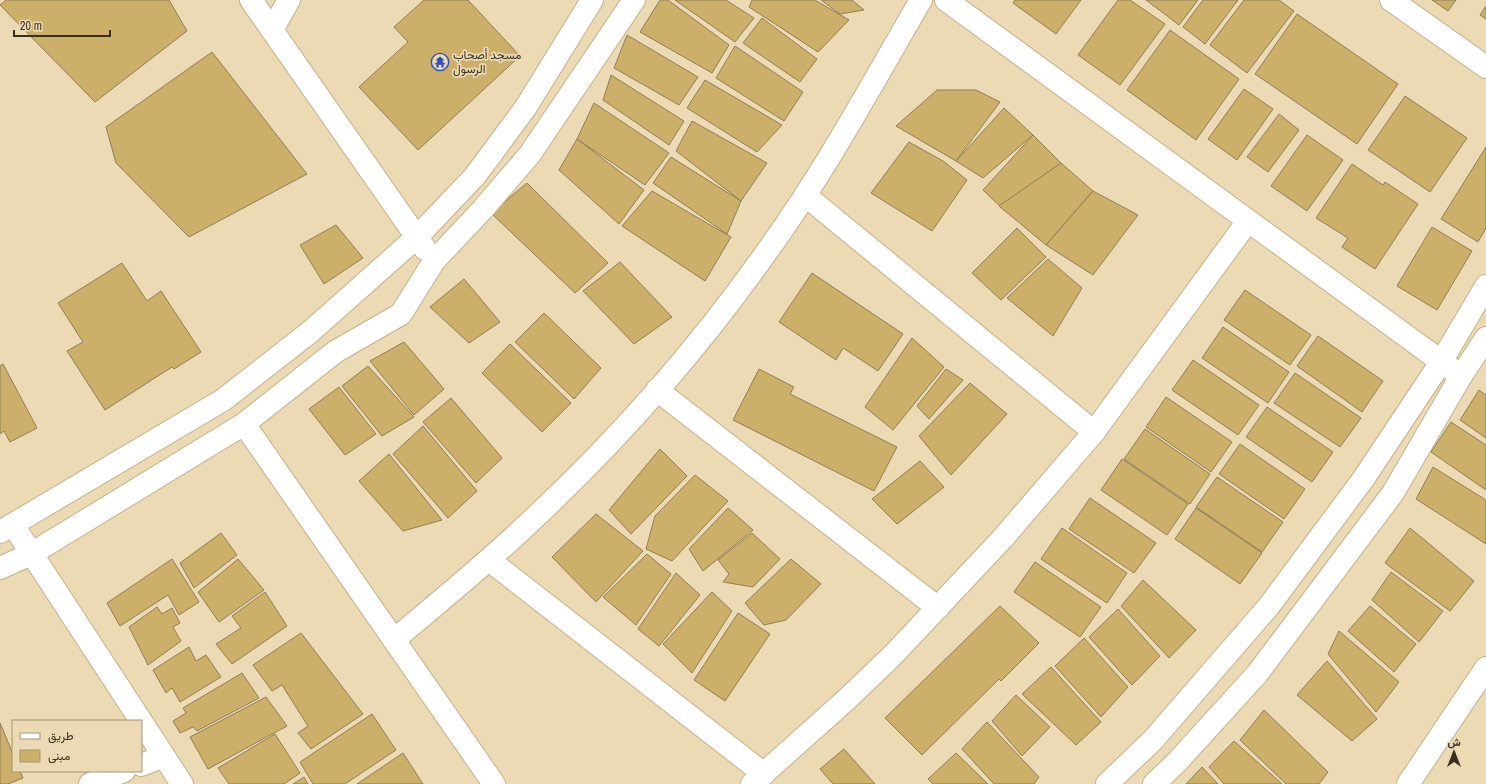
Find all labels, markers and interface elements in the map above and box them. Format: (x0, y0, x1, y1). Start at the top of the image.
scale bar (14, 12, 110, 38)
text: 20 m (20, 18, 42, 34)
place label: مسجد أصحاب الرسول (453, 47, 521, 77)
temple icon: مسجد أصحاب الرسول (430, 52, 450, 72)
legend (12, 720, 142, 772)
text: طريق (48, 728, 74, 744)
north arrow (1434, 732, 1474, 772)
text: ش (1447, 735, 1461, 749)
text: مبنى (48, 748, 70, 764)

